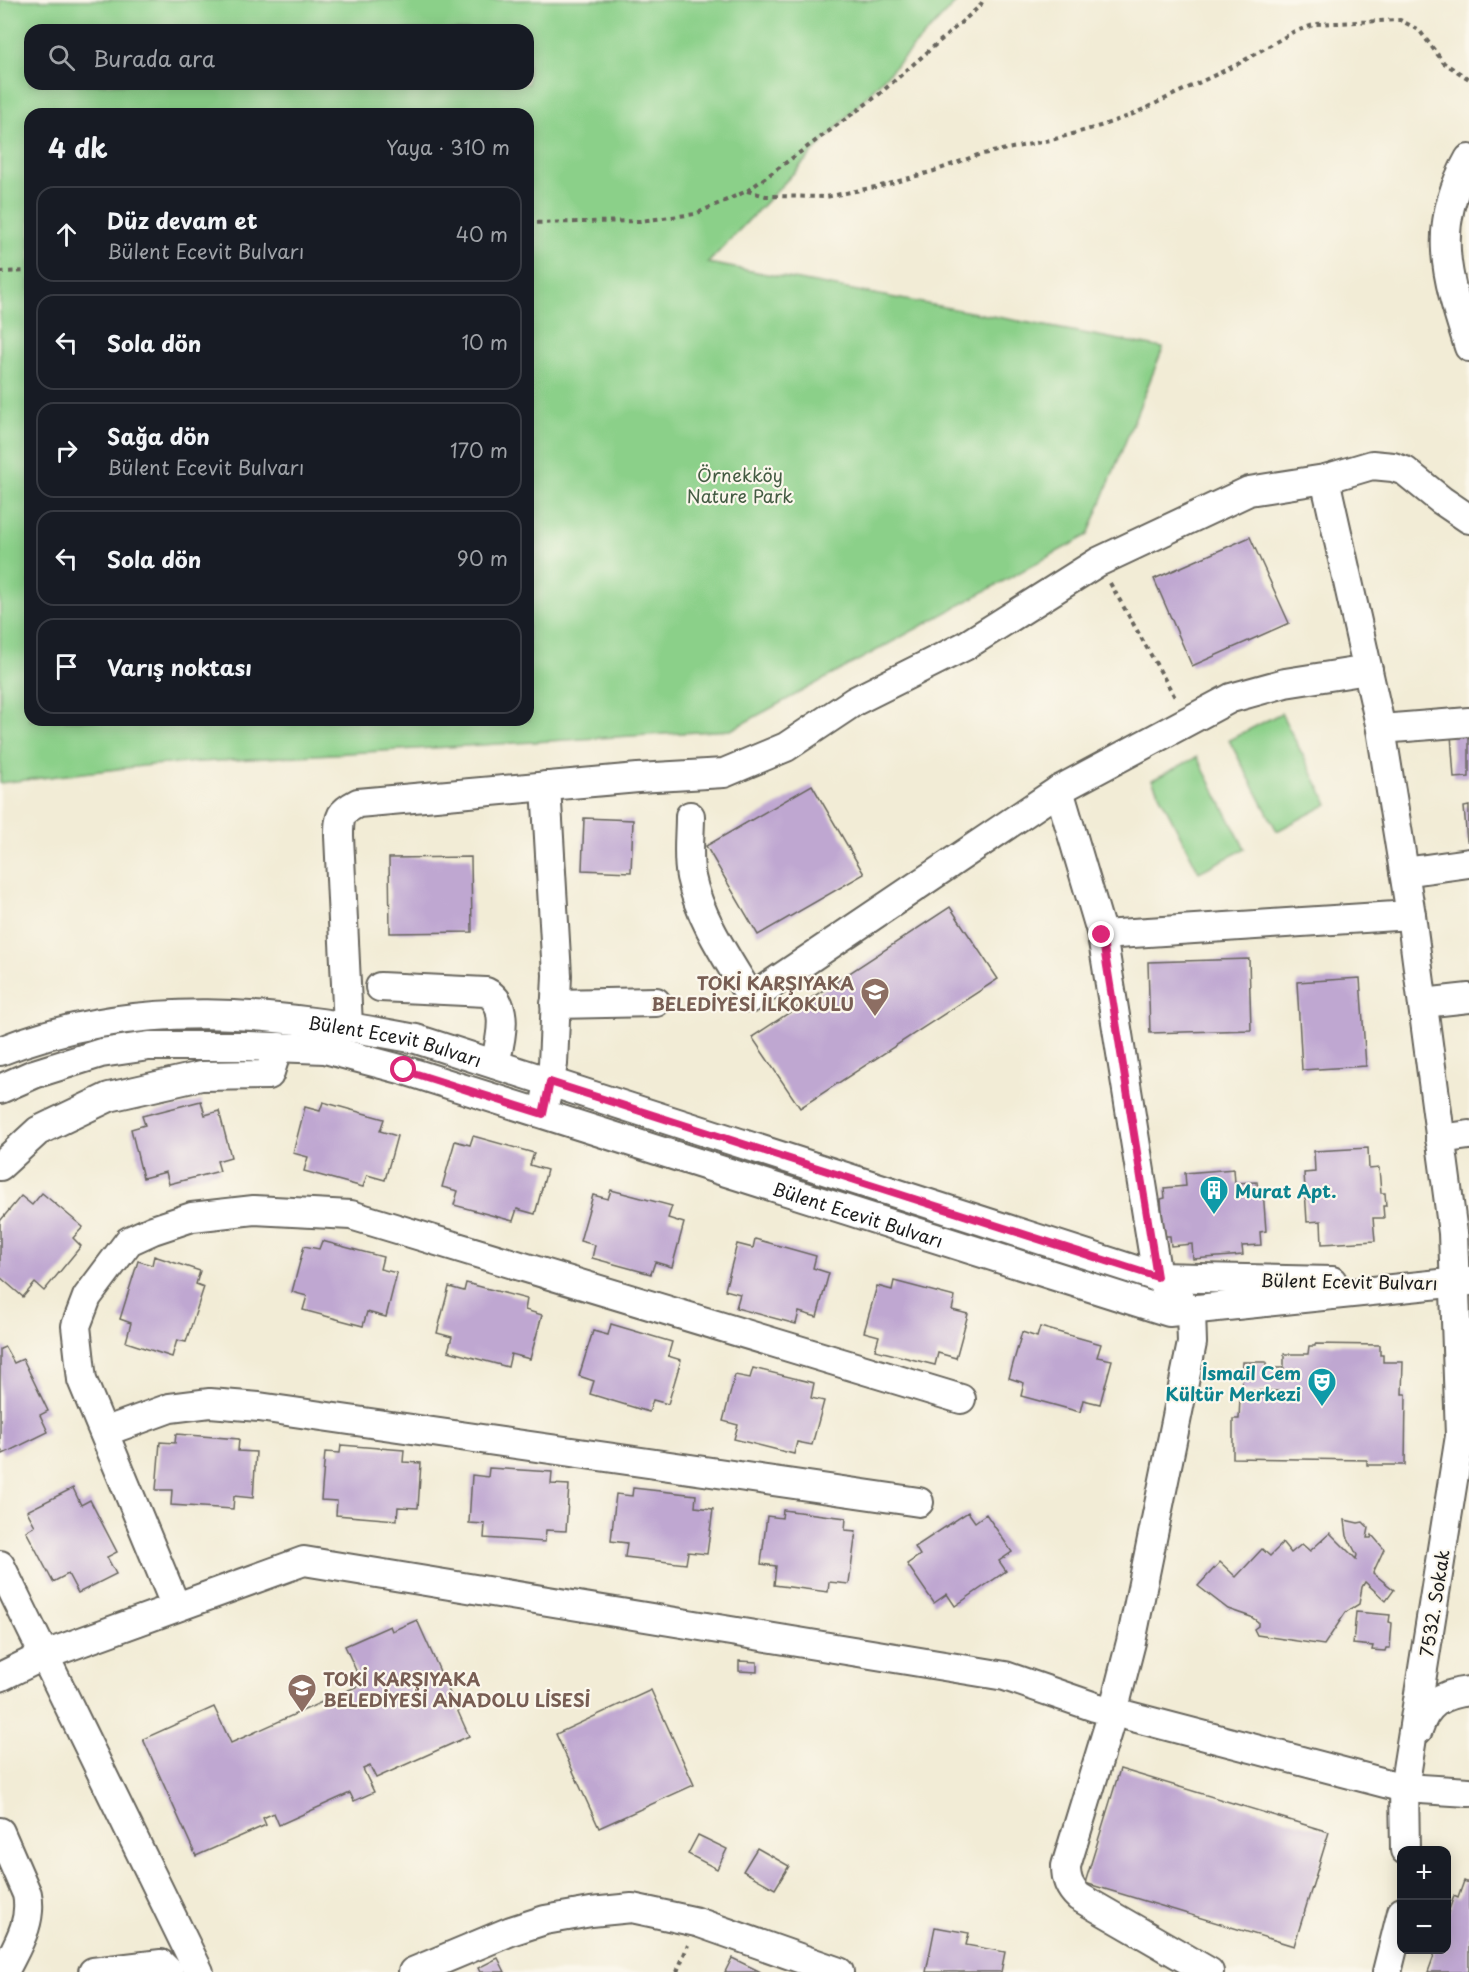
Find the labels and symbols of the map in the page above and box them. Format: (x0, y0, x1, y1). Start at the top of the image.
park label: Örnekköy Nature Park (687, 461, 793, 509)
route end (1088, 921, 1114, 947)
place label: TOKİ KARŞIYAKA BELEDİYESİ İLKOKULU (651, 969, 854, 1017)
school or university icon: TOKİ KARŞIYAKA BELEDİYESİ İLKOKULU (859, 976, 891, 1018)
street label: Bülent Ecevit Bulvarı (307, 1008, 485, 1073)
route start (390, 1056, 416, 1082)
street label: Bülent Ecevit Bulvarı (769, 1174, 947, 1253)
building icon: Murat Apt. (1198, 1174, 1230, 1216)
place label: Murat Apt. (1235, 1177, 1336, 1204)
street label: Bülent Ecevit Bulvarı (1260, 1266, 1438, 1296)
place label: İsmail Cem Kültür Merkezi (1165, 1359, 1301, 1407)
theatre icon: İsmail Cem Kültür Merkezi (1306, 1366, 1338, 1408)
street label: 7532. Sokak (1412, 1547, 1456, 1659)
place label: TOKİ KARŞIYAKA BELEDİYESİ ANADOLU LİSESİ (323, 1665, 591, 1713)
school or university icon: TOKİ KARŞIYAKA BELEDİYESİ ANADOLU LİSESİ (286, 1672, 318, 1714)

